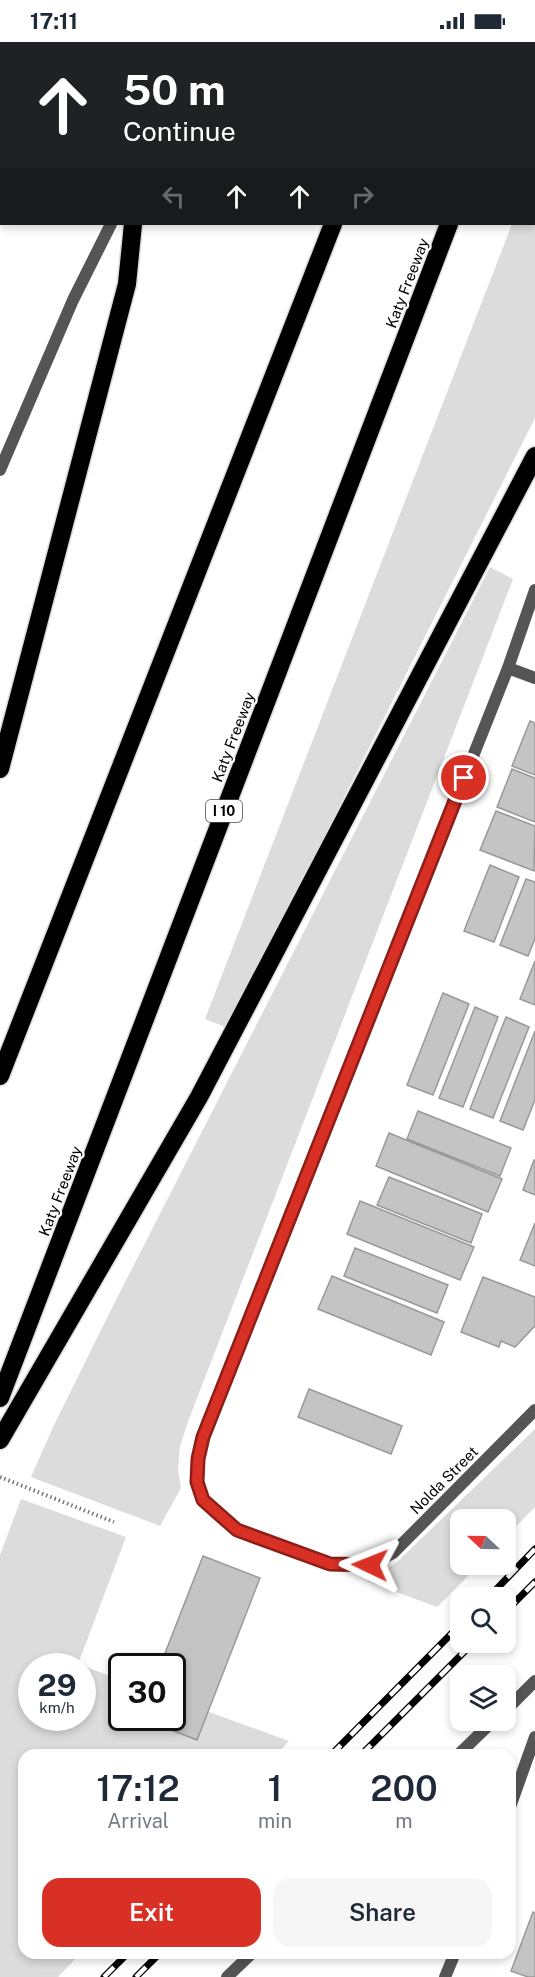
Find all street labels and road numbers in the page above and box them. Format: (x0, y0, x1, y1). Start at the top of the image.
street label: Katy Freeway (382, 236, 432, 330)
street label: Katy Freeway (208, 690, 258, 784)
road number: I 10 (206, 800, 242, 822)
street label: Katy Freeway (35, 1144, 85, 1238)
street label: Nolda Street (407, 1443, 481, 1517)

